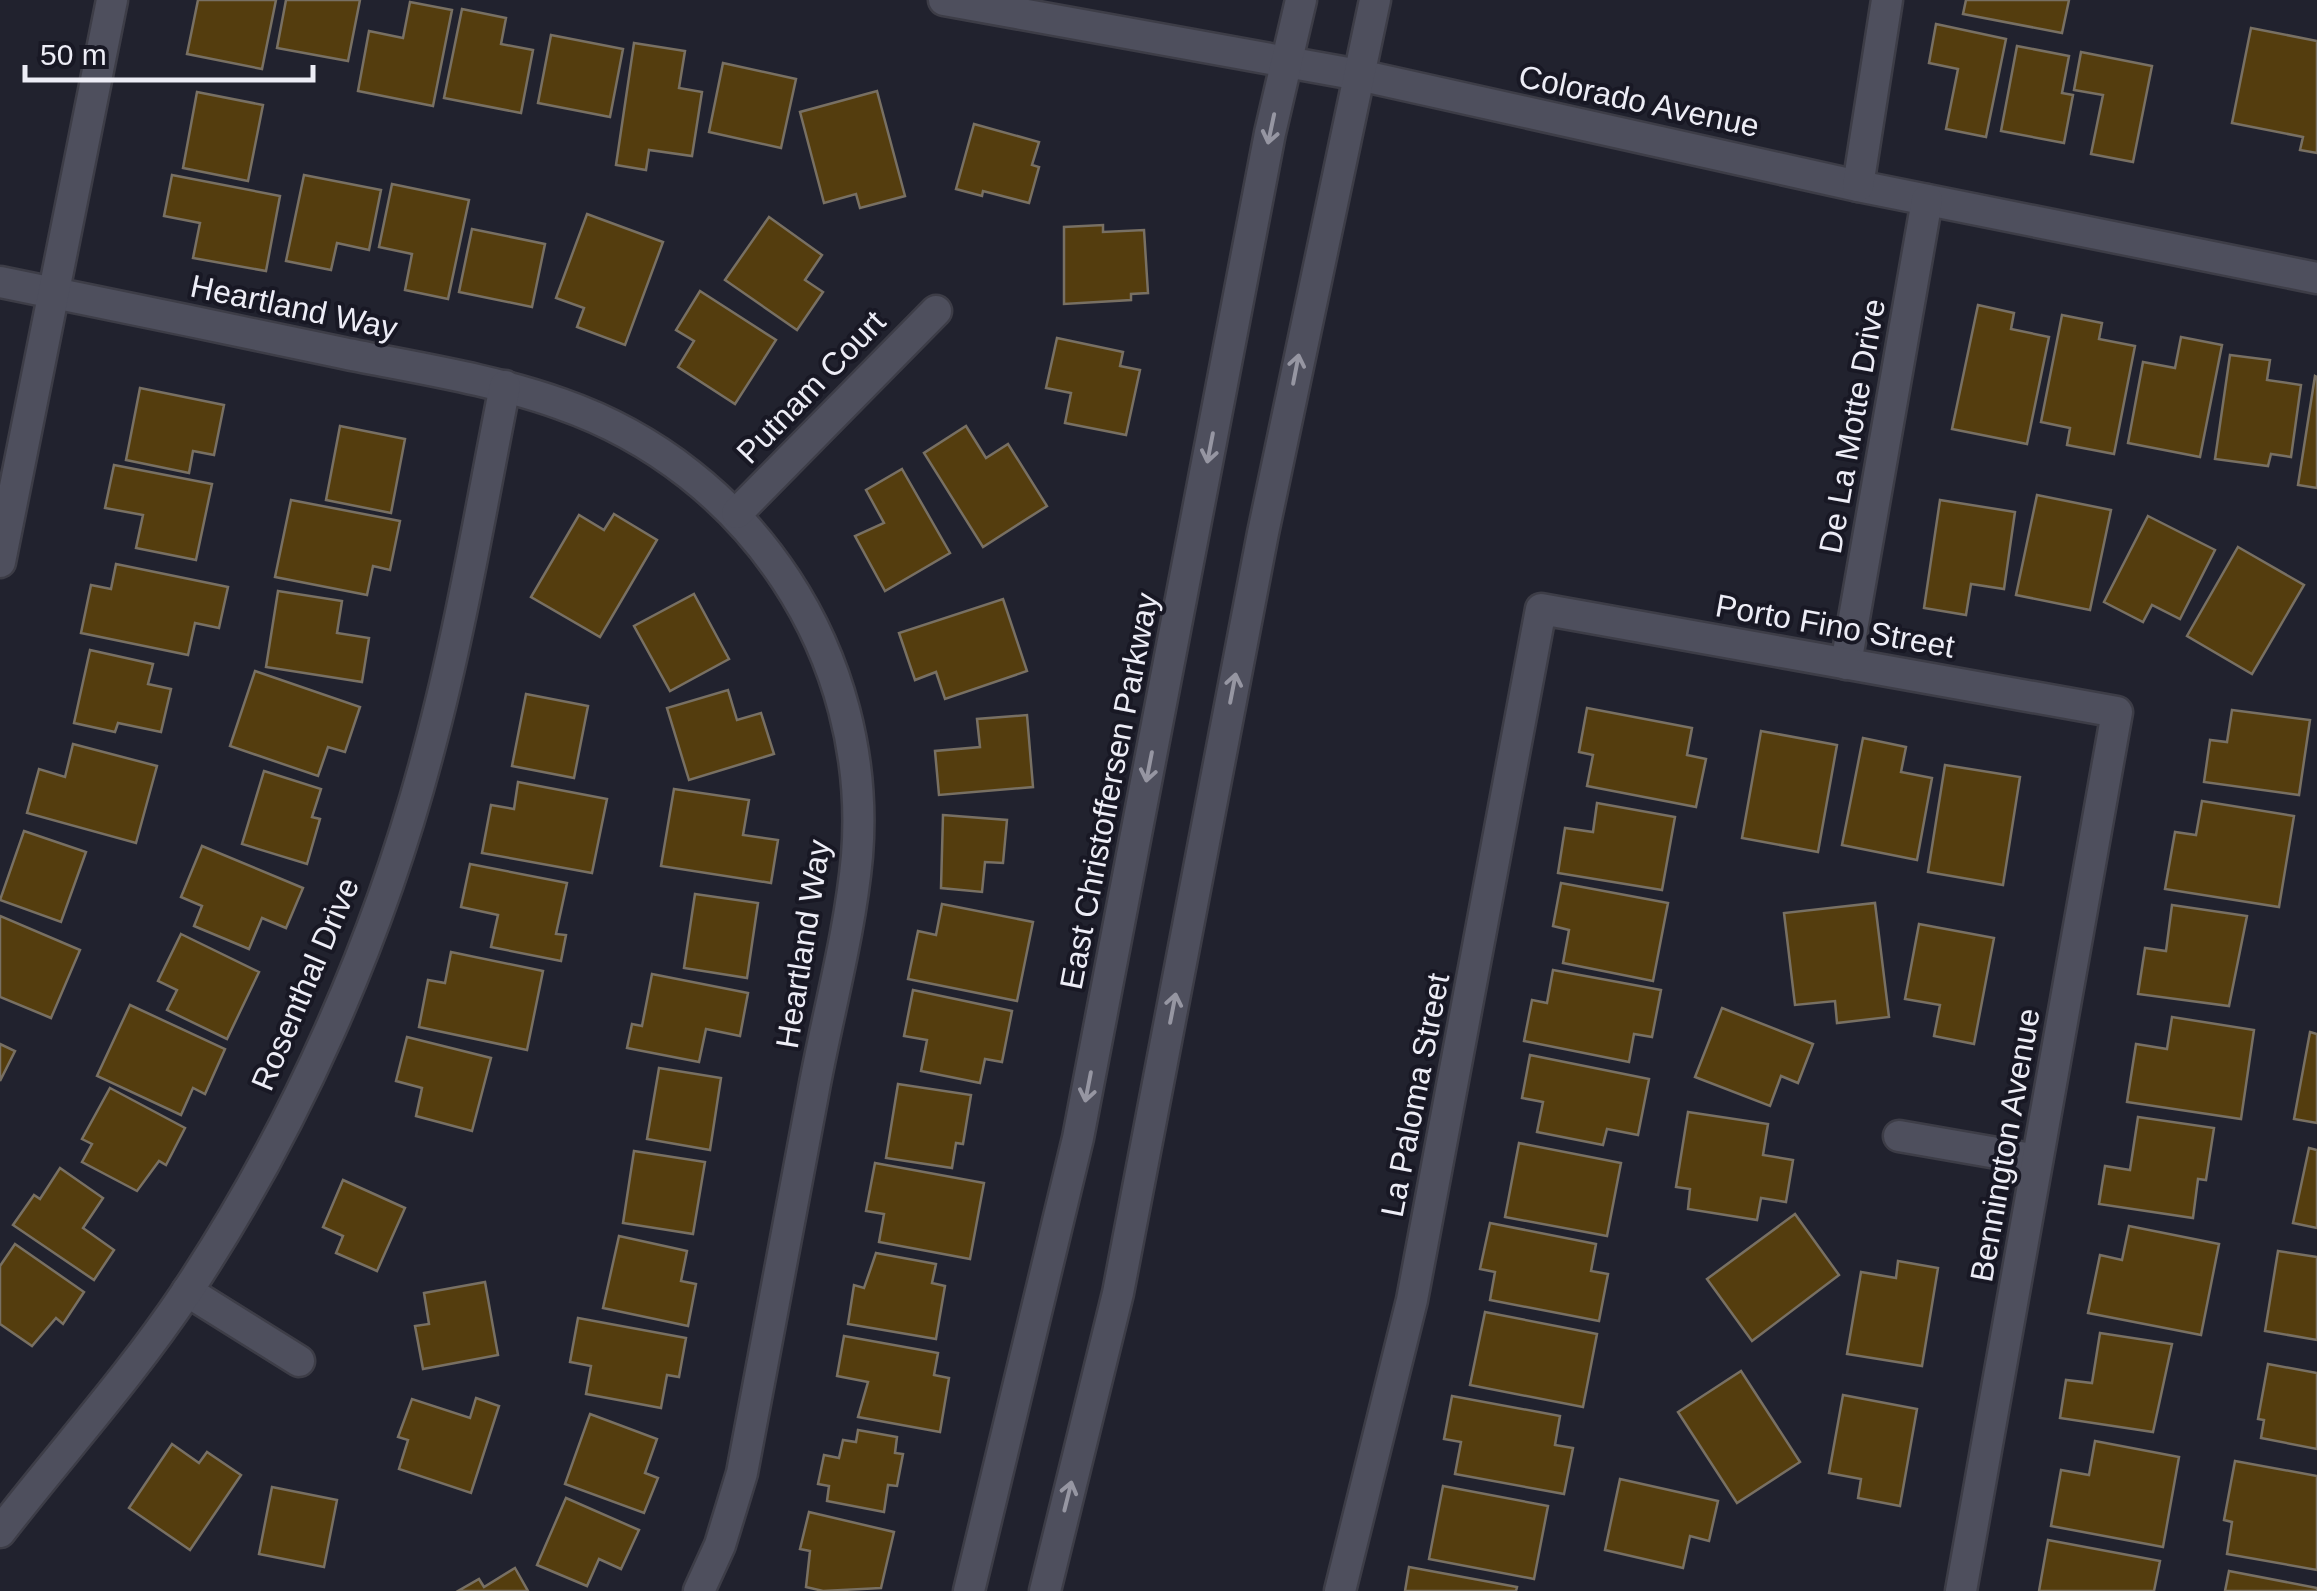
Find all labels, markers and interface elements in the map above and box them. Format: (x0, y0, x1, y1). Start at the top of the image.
scale bar (25, 20, 312, 82)
text: 50 m (40, 38, 107, 71)
street label: Colorado Avenue (1515, 58, 1763, 144)
one-way arrow (1261, 112, 1279, 144)
street label: Heartland Way (187, 268, 401, 346)
street label: De La Motte Drive (1812, 296, 1892, 556)
street label: Putnam Court (729, 303, 893, 471)
one-way arrow (1287, 354, 1306, 386)
one-way arrow (1199, 431, 1218, 463)
street label: Porto Fino Street (1713, 587, 1957, 665)
street label: East Christoffersen Parkway (1053, 590, 1165, 992)
one-way arrow (1225, 673, 1244, 705)
one-way arrow (1138, 751, 1157, 783)
street label: Heartland Way (769, 837, 837, 1051)
street label: Rosenthal Drive (244, 872, 366, 1096)
street label: La Paloma Street (1374, 970, 1456, 1220)
one-way arrow (1164, 992, 1183, 1024)
street label: Bennington Avenue (1963, 1005, 2047, 1285)
one-way arrow (1078, 1070, 1097, 1103)
one-way arrow (1060, 1481, 1079, 1512)

